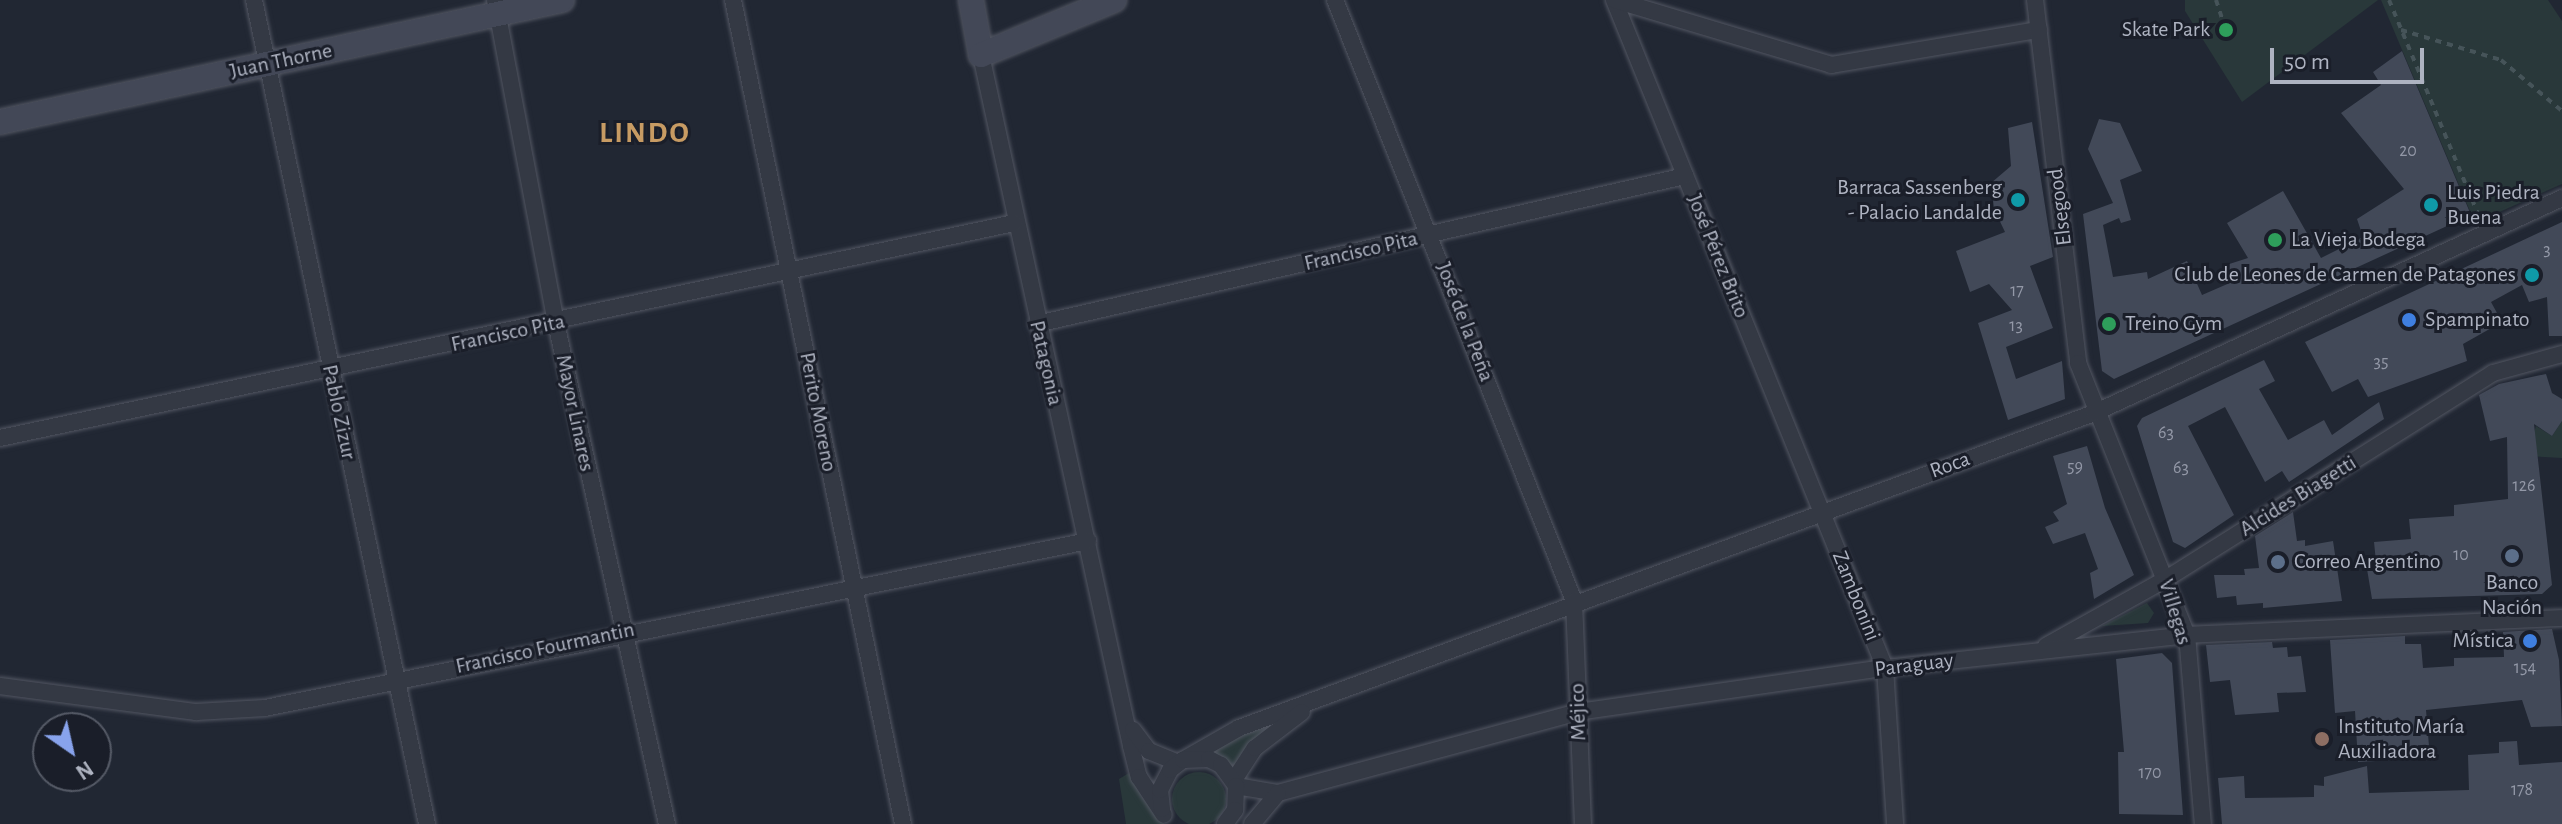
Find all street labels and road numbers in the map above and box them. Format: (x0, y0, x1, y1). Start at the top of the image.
street label: Juan Thorne (227, 37, 335, 85)
street label: Elsegood (2042, 167, 2078, 247)
street label: José Pérez Brito (1681, 190, 1755, 322)
street label: Francisco Pita (1302, 225, 1420, 277)
street label: José de la Peña (1430, 259, 1500, 385)
street label: Francisco Pita (449, 308, 567, 358)
street label: Patagonia (1023, 318, 1069, 408)
street label: Perito Moreno (793, 350, 843, 474)
street label: Mayor Linares (550, 352, 600, 474)
street label: Pablo Zizur (316, 362, 362, 462)
street label: Roca (1926, 446, 1974, 484)
street label: Alcides Biagetti (2235, 450, 2361, 542)
street label: Zambonini (1826, 547, 1886, 645)
street label: Villegas (2153, 576, 2197, 648)
street label: Francisco Fourmantin (453, 616, 637, 680)
street label: Paraguay (1873, 647, 1955, 683)
street label: Méjico (1564, 683, 1592, 741)

